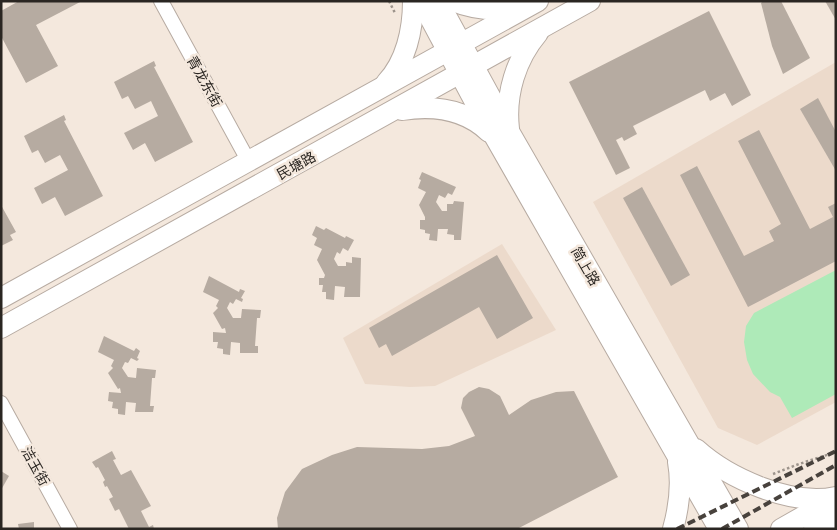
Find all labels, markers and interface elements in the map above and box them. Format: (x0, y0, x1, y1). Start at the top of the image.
street label: 青龙东街 (184, 52, 226, 110)
street label: 民塘路 (274, 147, 318, 183)
street label: 简上路 (568, 244, 604, 288)
street label: 洁玉街 (18, 444, 54, 488)

